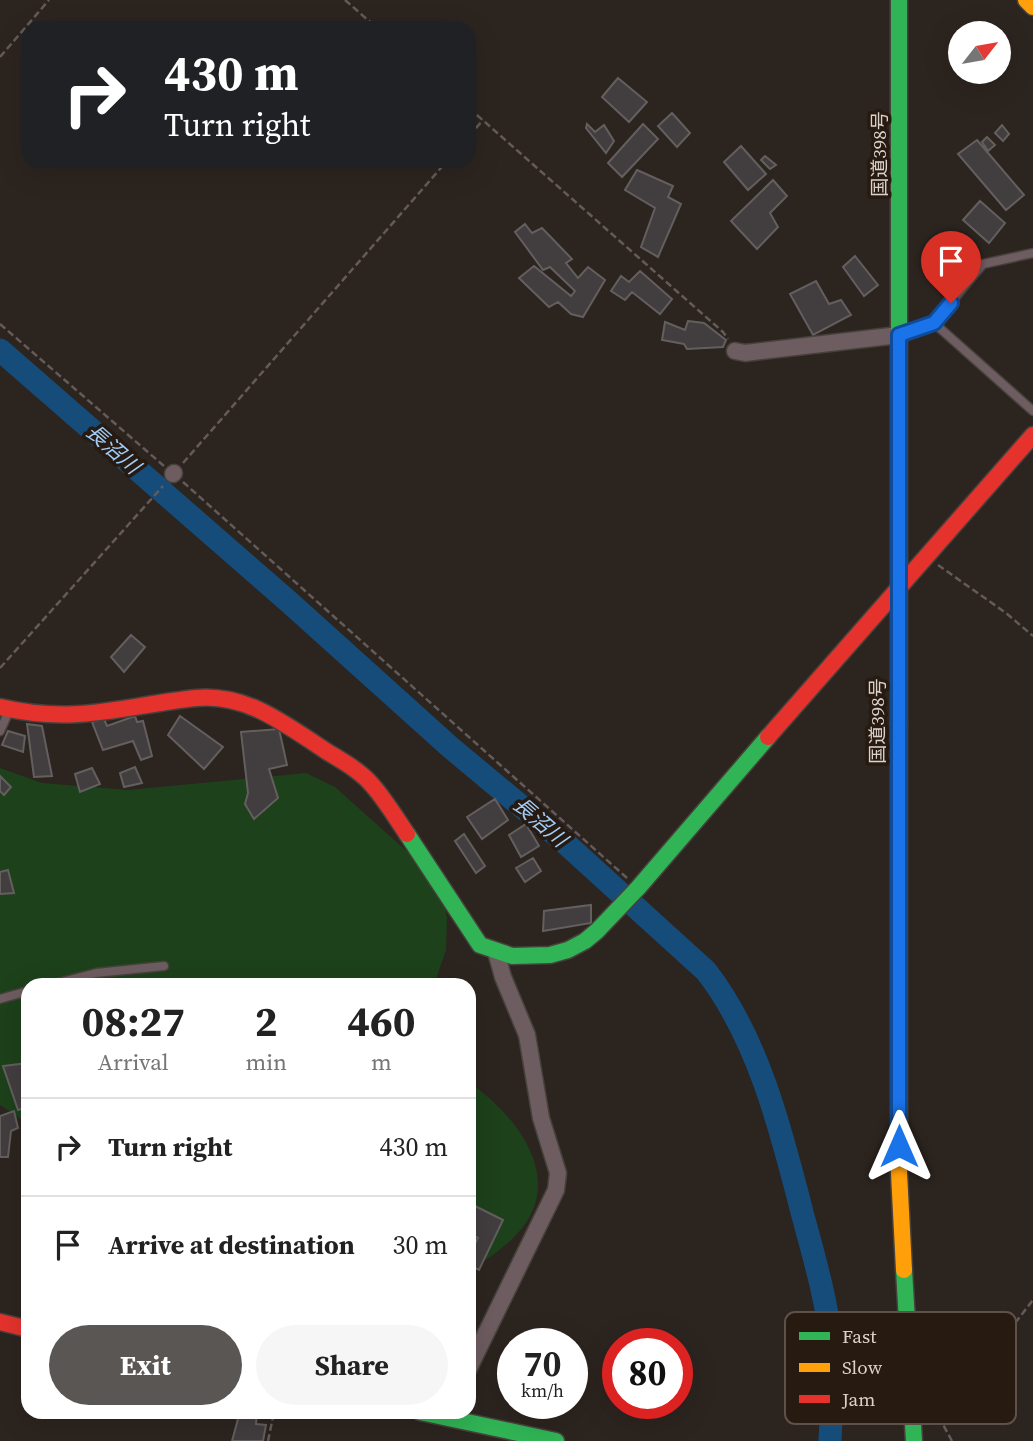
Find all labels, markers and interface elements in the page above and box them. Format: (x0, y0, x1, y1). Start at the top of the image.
north arrow (948, 21, 1012, 84)
map controls (948, 21, 1011, 84)
text: 430 m (164, 39, 299, 106)
icon: right (49, 49, 140, 140)
text: Turn right (164, 103, 310, 147)
street label: 国道398号 (866, 111, 892, 197)
pin (921, 231, 981, 303)
icon: arrive (932, 242, 970, 280)
water label: 長沼川 (80, 417, 148, 482)
street label: 国道398号 (864, 678, 890, 764)
water label: 長沼川 (507, 790, 575, 855)
text: 08:27 (81, 992, 185, 1050)
text: 2 (255, 992, 278, 1050)
text: 460 (347, 992, 416, 1050)
text: Arrival (98, 1046, 169, 1078)
text: min (245, 1046, 287, 1078)
text: m (371, 1046, 392, 1078)
position arrow (862, 1109, 936, 1183)
icon: right (49, 1128, 87, 1166)
text: Turn right (108, 1129, 232, 1165)
text: 430 m (380, 1129, 448, 1165)
icon: arrive (49, 1226, 87, 1264)
text: Arrive at destination (108, 1227, 355, 1263)
text: 30 m (393, 1227, 448, 1263)
legend (785, 1312, 1016, 1424)
text: Fast (842, 1323, 877, 1349)
button: Exit (49, 1325, 242, 1405)
button: Share (256, 1325, 448, 1405)
speed limit sign: 80 (602, 1328, 693, 1419)
text: 70 (524, 1340, 561, 1388)
text: Slow (842, 1354, 883, 1380)
text: km/h (521, 1378, 564, 1403)
text: Jam (841, 1386, 875, 1412)

